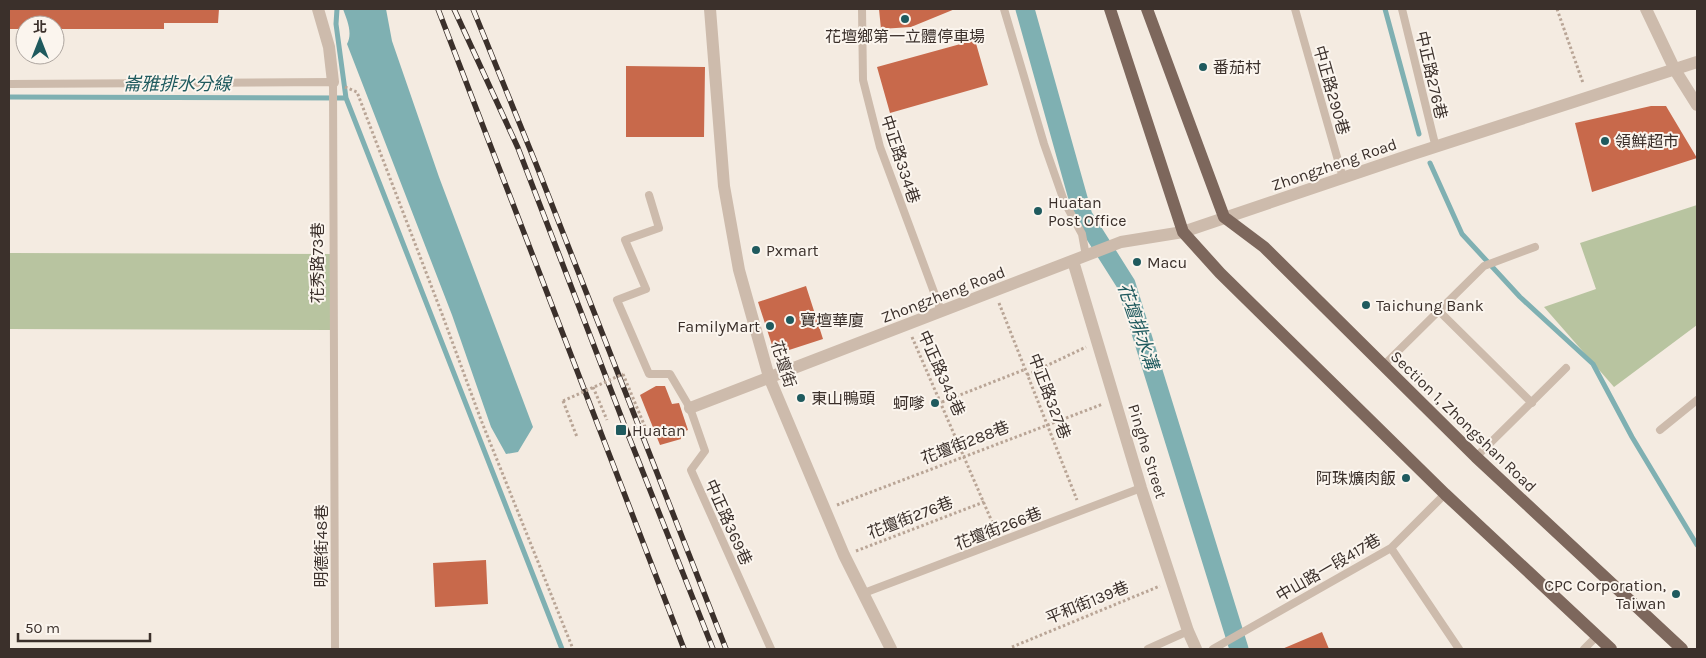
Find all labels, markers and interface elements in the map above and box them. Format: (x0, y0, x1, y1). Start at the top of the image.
marker: 花壇鄉第一立體停車場 (899, 13, 911, 25)
north arrow (15, 15, 65, 65)
text: 北 (33, 19, 47, 36)
place label: 花壇鄉第一立體停車場 (825, 27, 985, 46)
street label: 中正路276巷 (1412, 29, 1451, 121)
street label: 中正路290巷 (1310, 43, 1353, 137)
place label: 番茄村 (1213, 58, 1261, 77)
marker: 番茄村 (1197, 61, 1209, 73)
water label: 崙雅排水分線 (123, 73, 233, 95)
street label: 中正路334巷 (877, 113, 924, 206)
place label: 領鮮超市 (1615, 132, 1679, 151)
street label: Zhongzheng Road (1269, 134, 1399, 195)
marker: 領鮮超市 (1599, 135, 1611, 147)
place label: Huatan Post Office (1048, 193, 1126, 230)
marker: Huatan Post Office (1032, 205, 1044, 217)
street label: 花秀路73巷 (308, 223, 327, 303)
place label: Pxmart (766, 241, 819, 260)
marker: Pxmart (750, 244, 762, 256)
place label: Macu (1147, 253, 1187, 272)
marker: Macu (1131, 256, 1143, 268)
street label: Zhongzheng Road (878, 262, 1008, 327)
water label: 花壇排水溝 (1113, 280, 1164, 375)
place label: Taichung Bank (1376, 296, 1484, 315)
marker: Taichung Bank (1360, 299, 1372, 311)
place label: 寶壇華廈 (800, 311, 864, 330)
marker: 寶壇華廈 (784, 314, 796, 326)
place label: FamilyMart (677, 317, 760, 336)
marker: FamilyMart (764, 320, 776, 332)
street label: 中正路343巷 (914, 327, 969, 419)
street label: 花壇街 (767, 338, 800, 390)
street label: Section 1, Zhongshan Road (1387, 347, 1540, 496)
street label: 中正路327巷 (1024, 351, 1075, 442)
place label: 東山鴨頭 (811, 389, 875, 408)
marker: 東山鴨頭 (795, 392, 807, 404)
place label: 蚵嗲 (893, 394, 925, 413)
marker: 蚵嗲 (929, 397, 941, 409)
street label: Pinghe Street (1124, 402, 1171, 501)
street label: 花壇街288巷 (918, 417, 1012, 468)
place label: Huatan (632, 421, 686, 440)
marker: Huatan (614, 423, 628, 437)
place label: 阿珠爌肉飯 (1316, 469, 1396, 488)
marker: 阿珠爌肉飯 (1400, 472, 1412, 484)
street label: 中正路369巷 (701, 476, 756, 568)
street label: 花壇街276巷 (865, 492, 956, 542)
street label: 花壇街266巷 (952, 503, 1044, 554)
street label: 明德街48巷 (312, 505, 331, 587)
street label: 中山路一段417巷 (1273, 530, 1384, 605)
place label: CPC Corporation, Taiwan (1544, 576, 1666, 613)
street label: 平和街139巷 (1043, 577, 1132, 628)
marker: CPC Corporation, Taiwan (1670, 588, 1682, 600)
scale bar (18, 610, 150, 642)
text: 50 m (25, 619, 60, 637)

